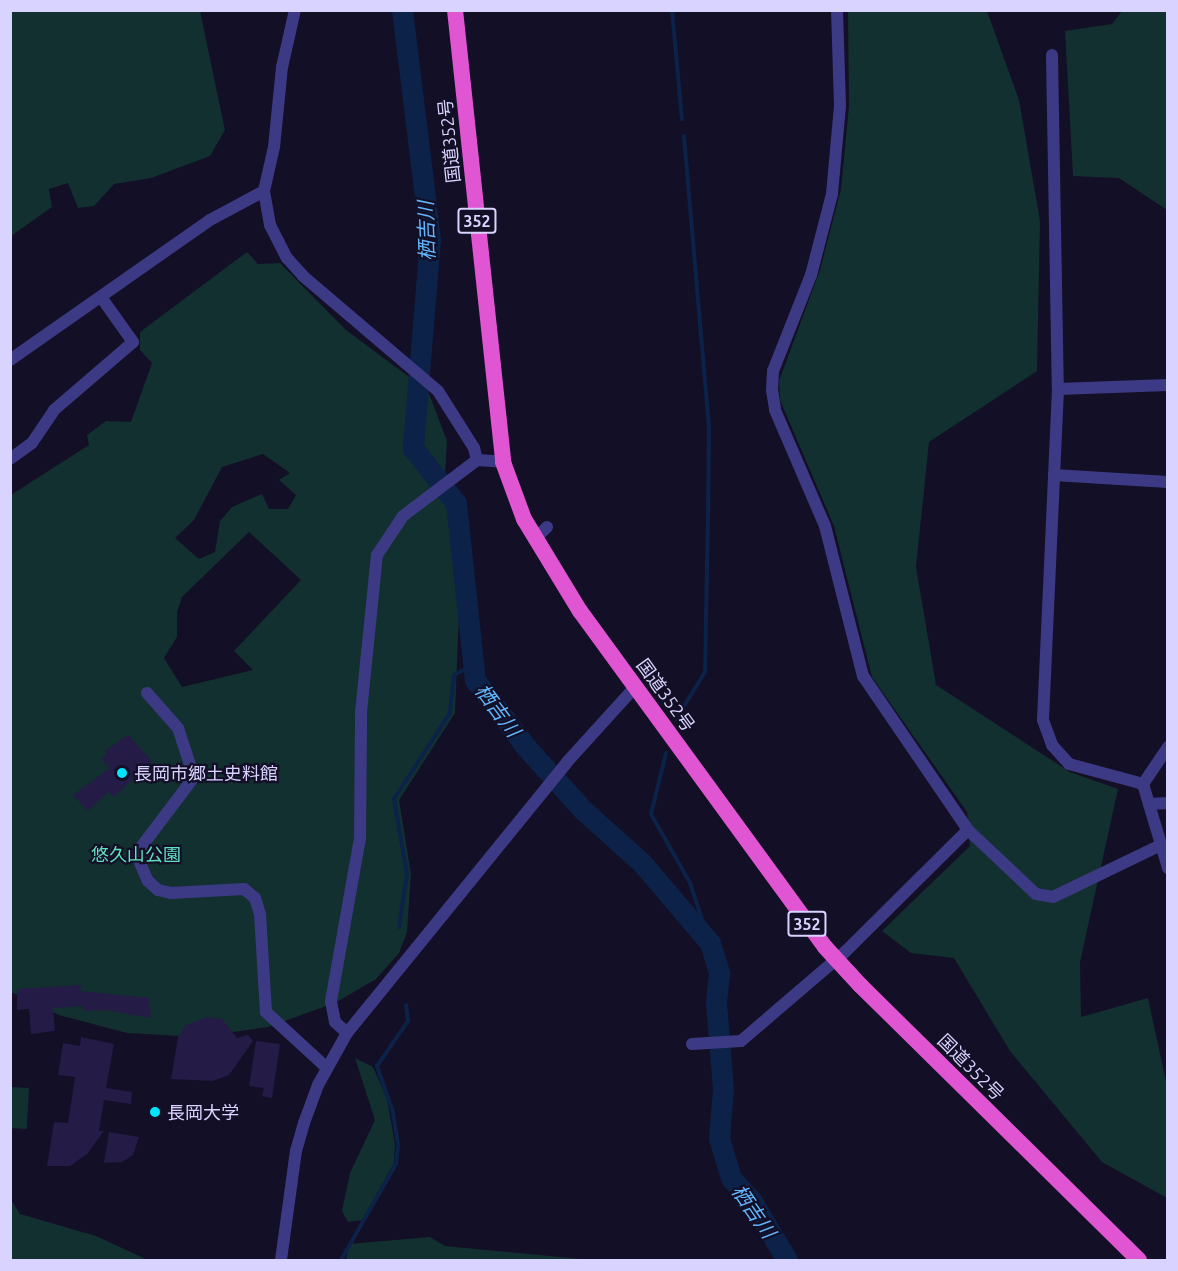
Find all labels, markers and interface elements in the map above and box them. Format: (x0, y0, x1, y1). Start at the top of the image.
street label: 国道352号 (434, 98, 464, 184)
water label: 栖吉川 (413, 201, 439, 261)
road number: 352 (456, 208, 498, 234)
street label: 国道352号 (632, 654, 700, 736)
water label: 栖吉川 (470, 679, 526, 741)
place label: 長岡市郷土史料館 (134, 762, 278, 784)
marker: 長岡市郷土史料館 (115, 766, 129, 780)
park label: 悠久山公園 (91, 843, 181, 865)
road number: 352 (786, 911, 828, 937)
street label: 国道352号 (934, 1030, 1008, 1104)
place label: 長岡大学 (167, 1101, 239, 1123)
marker: 長岡大学 (148, 1105, 162, 1119)
water label: 栖吉川 (727, 1180, 781, 1242)

